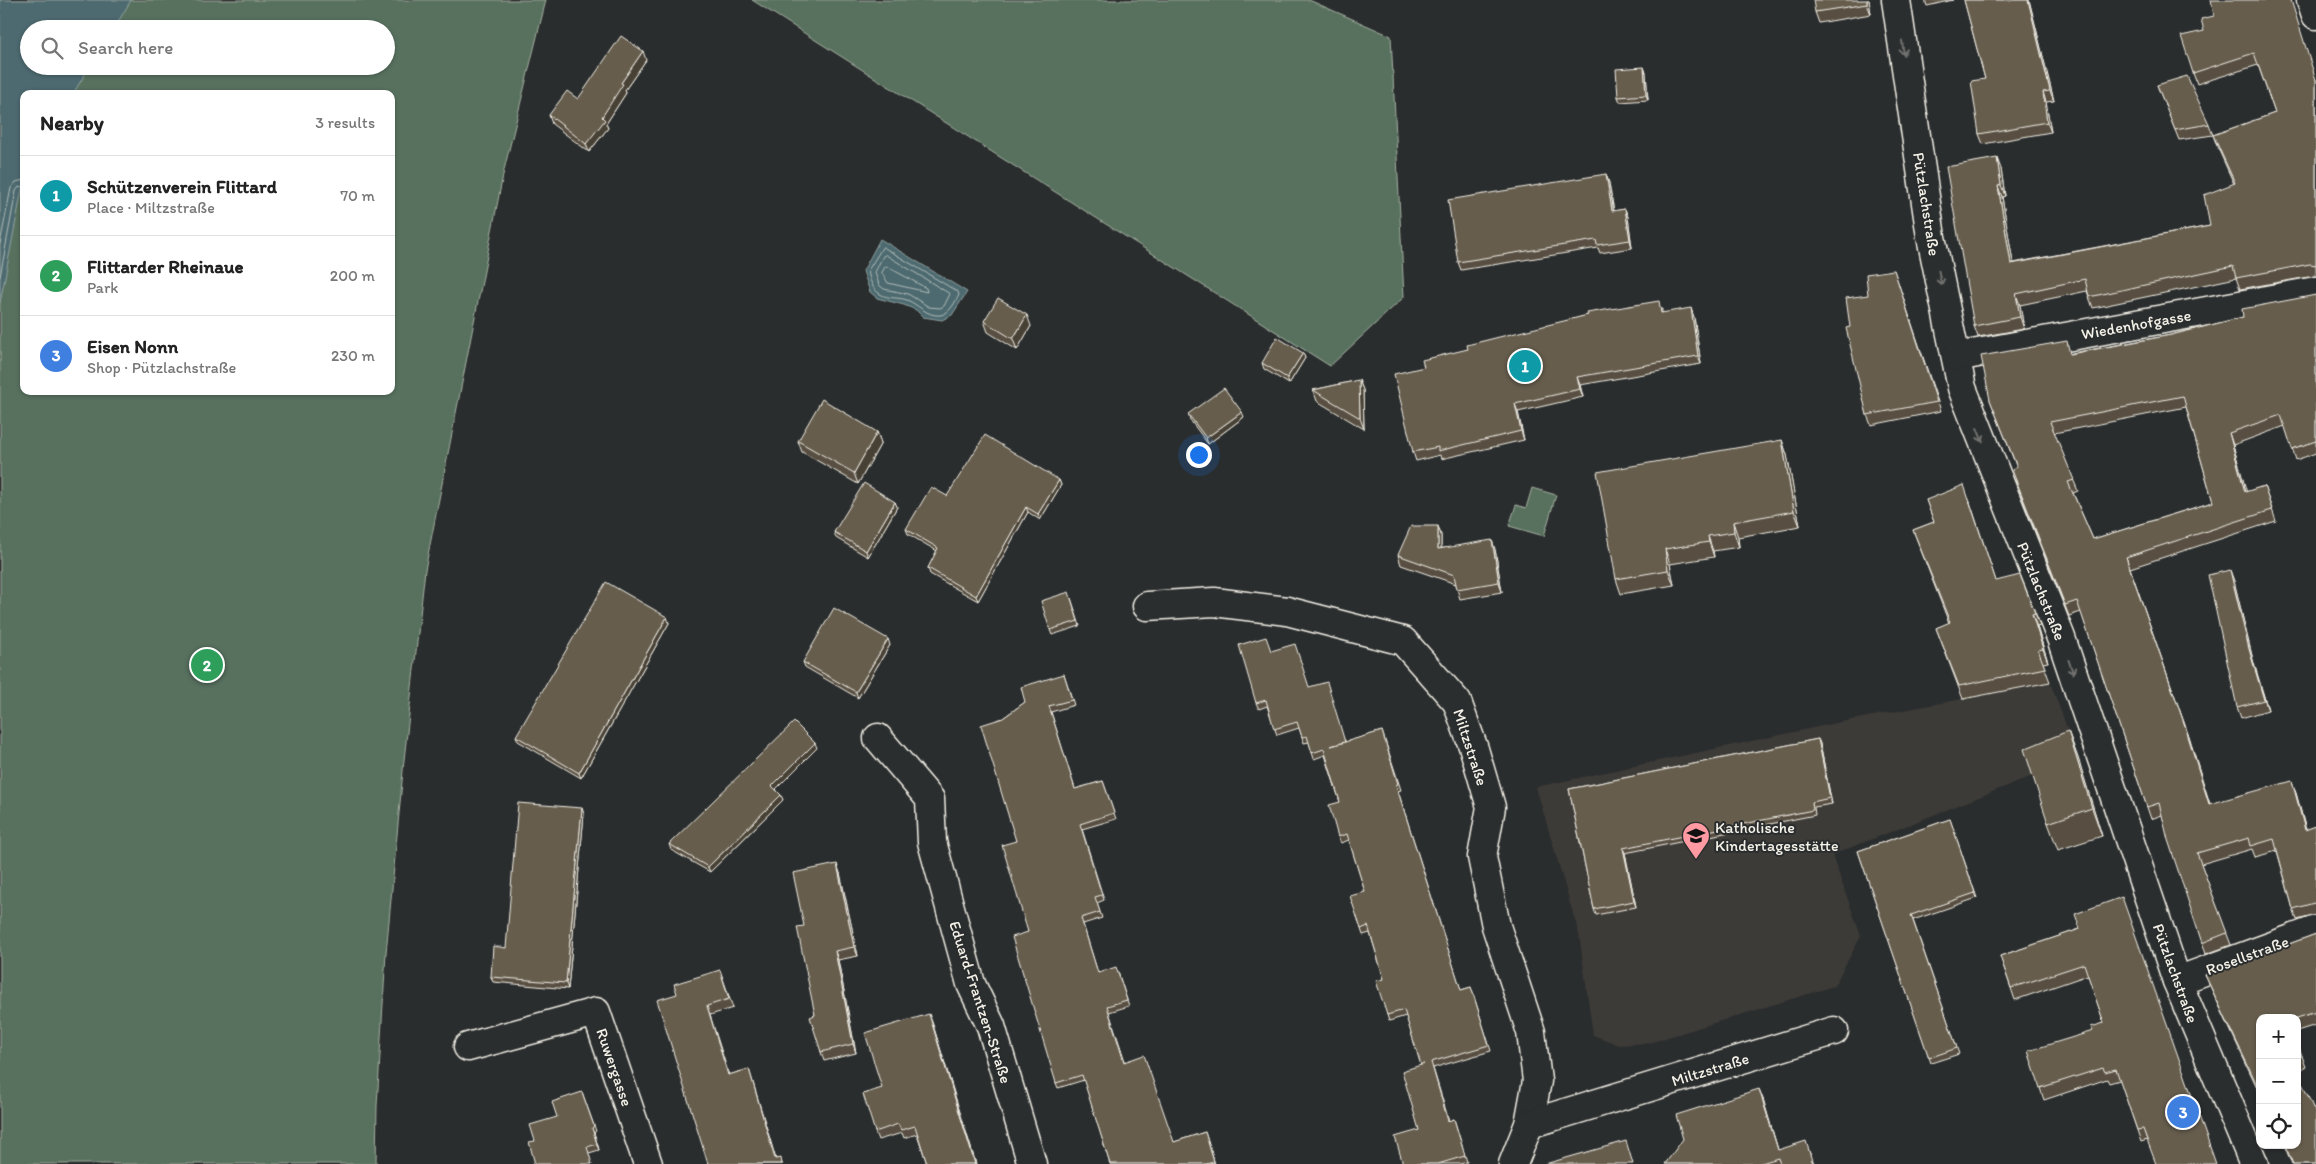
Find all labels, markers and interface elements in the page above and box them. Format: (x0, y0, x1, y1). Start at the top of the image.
search box (20, 20, 395, 75)
icon: search (38, 34, 66, 62)
text: Search here (78, 36, 173, 59)
one-way arrow (1899, 40, 1909, 56)
text: Nearby (40, 110, 104, 135)
text: 3 results (315, 113, 375, 132)
street label: Pützlachstraße (1909, 151, 1944, 257)
text: Schützenverein Flittard (87, 175, 277, 198)
text: 1 (52, 186, 60, 205)
text: 70 m (340, 186, 375, 205)
text: Place · Miltzstraße (87, 198, 215, 217)
text: Flittarder Rheinaue (87, 255, 244, 278)
text: 2 (52, 266, 60, 285)
text: 200 m (330, 266, 375, 285)
one-way arrow (1935, 269, 1945, 285)
text: Park (87, 278, 118, 297)
street label: Wiedenhofgasse (2080, 305, 2193, 344)
text: Eisen Nonn (87, 335, 178, 358)
text: 3 (52, 346, 60, 365)
text: 230 m (331, 346, 375, 365)
pin: 1 (1509, 347, 1541, 385)
text: Shop · Pützlachstraße (87, 358, 236, 377)
one-way arrow (1975, 427, 1985, 442)
your location (1186, 442, 1212, 468)
street label: Pützlachstraße (2013, 539, 2070, 643)
pin: 2 (191, 646, 223, 684)
one-way arrow (2067, 659, 2076, 675)
street label: Miltzstraße (1449, 706, 1492, 788)
place label: Katholische Kindertagesstätte (1715, 818, 1839, 855)
school or university icon: Katholische Kindertagesstätte (1681, 821, 1711, 860)
street label: Eduard-Frantzen-Straße (945, 919, 1016, 1086)
street label: Pützlachstraße (2149, 921, 2202, 1026)
street label: Rosellstraße (2203, 932, 2291, 979)
map controls (2256, 1014, 2301, 1149)
button: + (2256, 1014, 2301, 1059)
street label: Ruwergasse (592, 1026, 637, 1109)
street label: Miltzstraße (1669, 1049, 1751, 1090)
button: − (2256, 1059, 2301, 1104)
pin: 3 (2167, 1093, 2199, 1131)
button: locate (2256, 1104, 2301, 1149)

